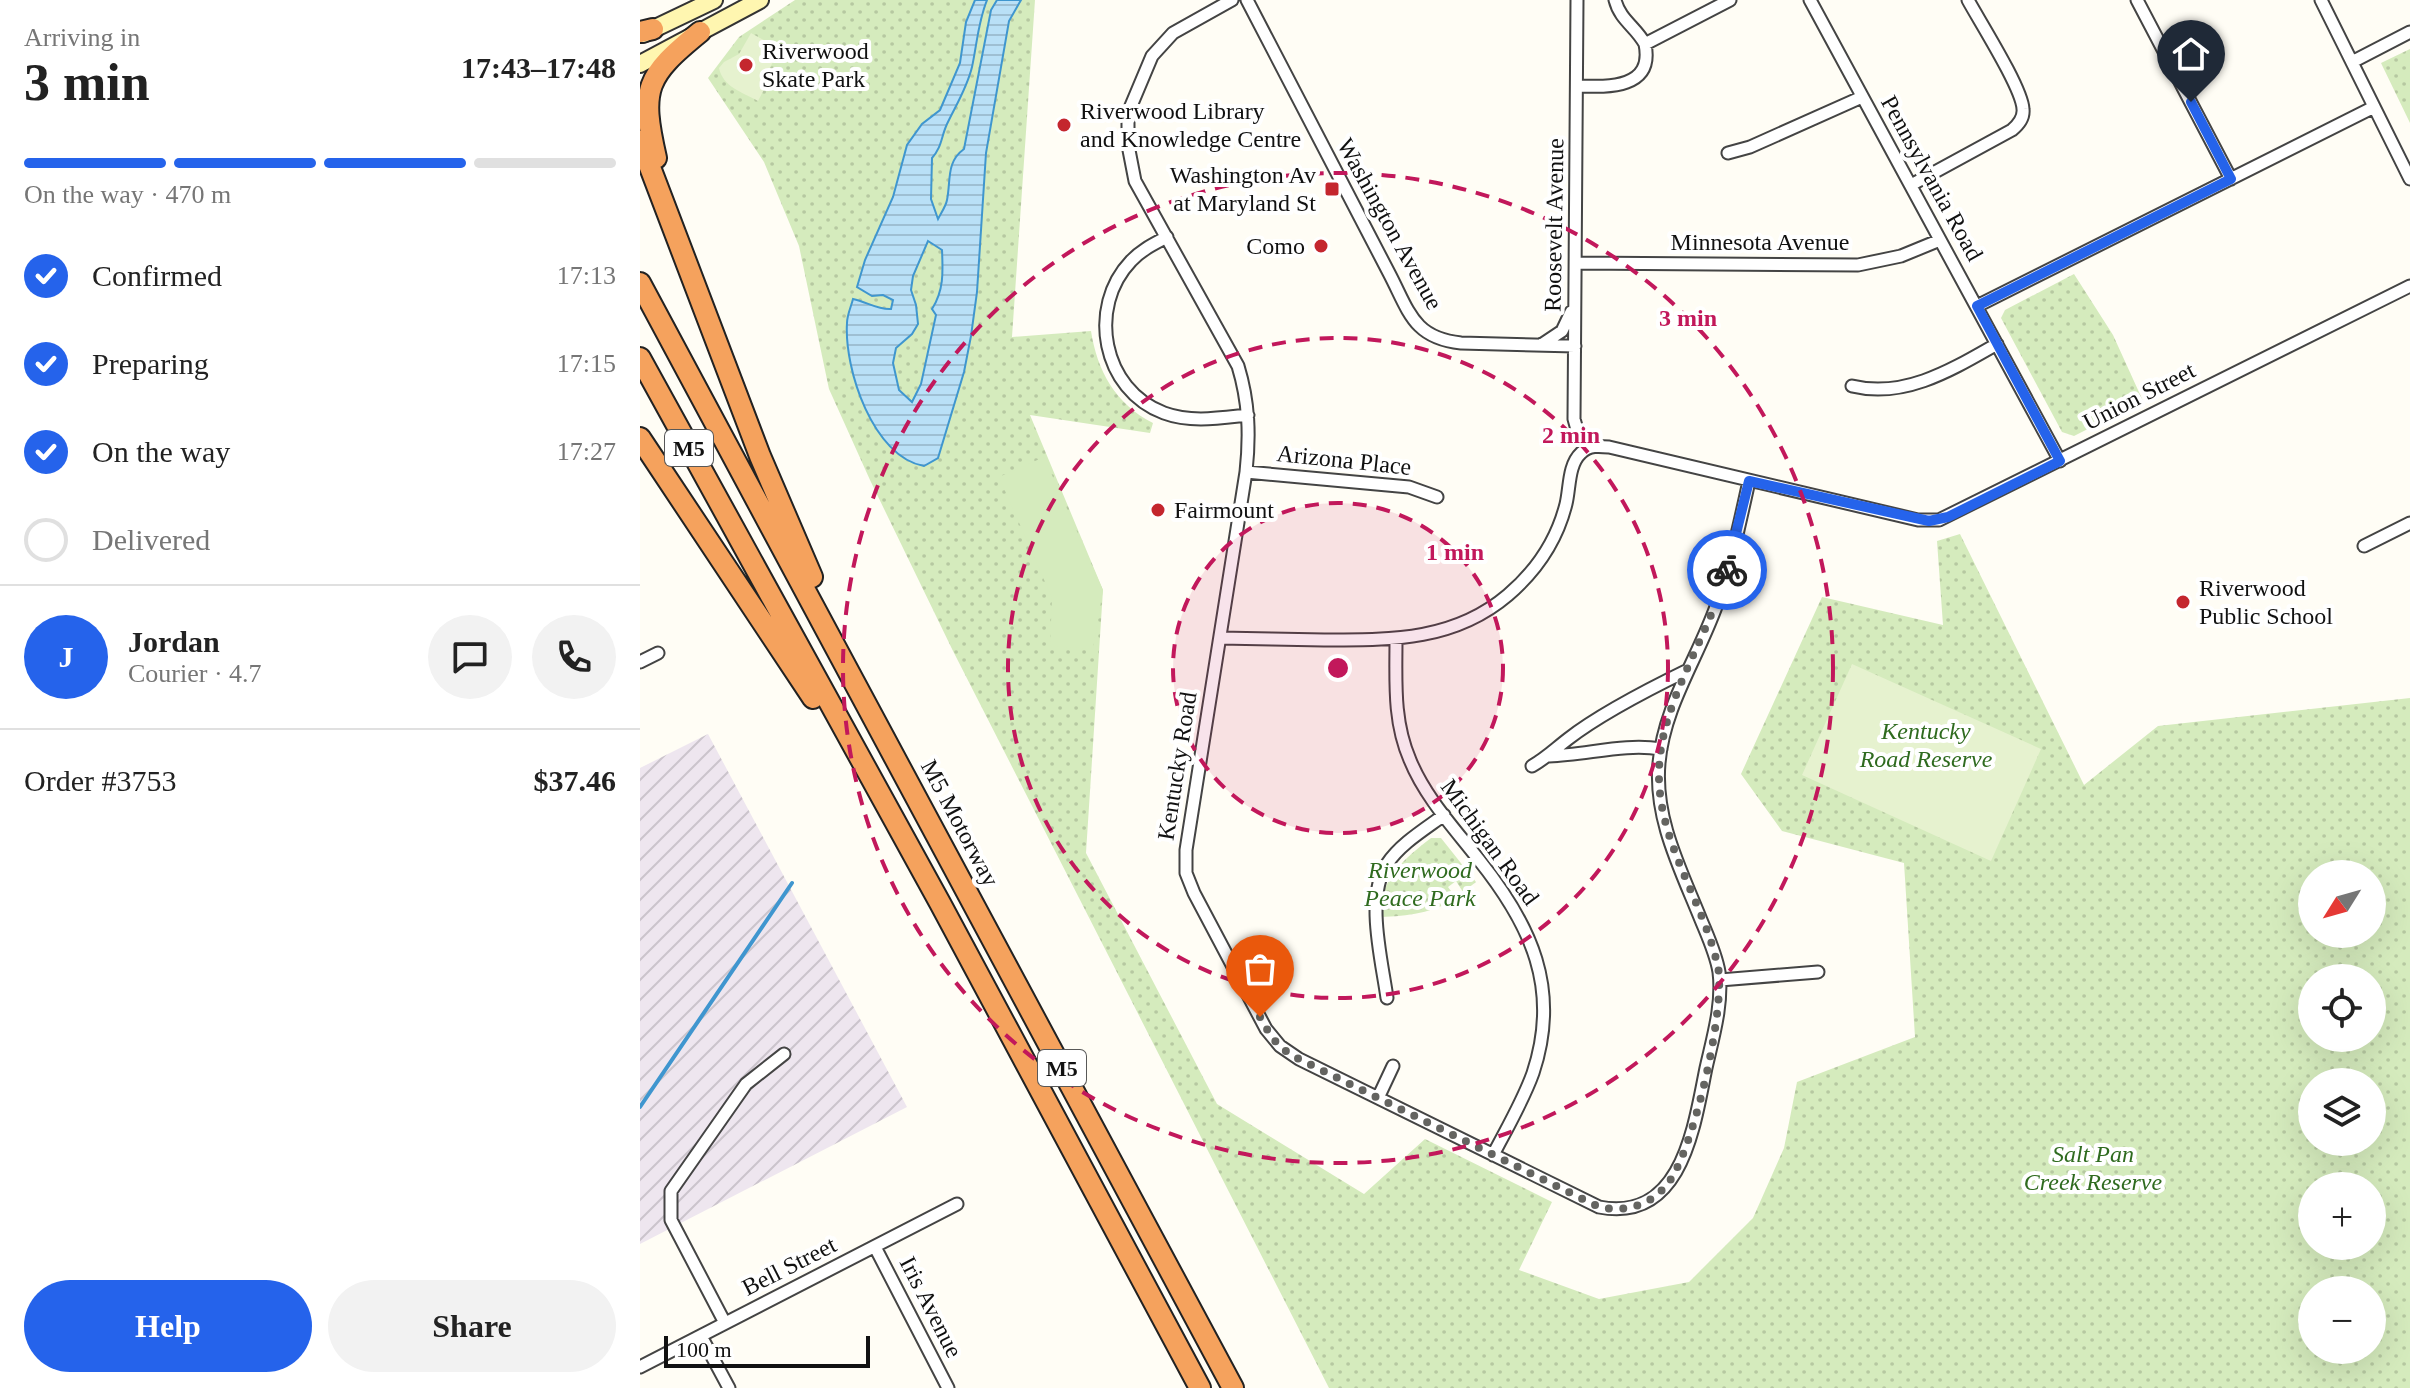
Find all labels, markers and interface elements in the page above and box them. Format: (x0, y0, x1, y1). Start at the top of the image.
pin (2157, 20, 2225, 102)
text: Arriving in (24, 23, 140, 52)
icon: home (2169, 32, 2213, 76)
place label: Riverwood Skate Park (762, 38, 869, 92)
text: 17:43–17:48 (461, 51, 616, 84)
text: 3 min (24, 54, 150, 111)
marker: Riverwood Skate Park (737, 56, 755, 74)
street label: Pennsylvania Road (1876, 91, 1988, 265)
place label: Riverwood Library and Knowledge Centre (1080, 98, 1301, 152)
marker: Riverwood Library and Knowledge Centre (1055, 116, 1073, 134)
street label: Washington Avenue (1332, 134, 1448, 314)
street label: Roosevelt Avenue (1539, 138, 1569, 312)
place label: Washington Av at Maryland St (1170, 162, 1316, 216)
text: On the way · 470 m (24, 180, 231, 209)
marker: Washington Av at Maryland St (1323, 180, 1341, 198)
street label: Minnesota Avenue (1671, 229, 1849, 255)
place label: Como (1246, 233, 1305, 259)
marker: Como (1312, 237, 1330, 255)
icon: check (24, 254, 68, 298)
text: Confirmed (92, 259, 222, 292)
text: 17:13 (557, 261, 616, 290)
text: 3 min (1659, 305, 1717, 331)
icon: check (24, 342, 68, 386)
text: Preparing (92, 347, 209, 380)
text: 17:15 (557, 349, 616, 378)
street label: Union Street (2079, 357, 2200, 435)
text: 2 min (1542, 422, 1600, 448)
icon: check (24, 430, 68, 474)
road number: M5 (665, 430, 713, 466)
text: On the way (92, 435, 230, 468)
text: 17:27 (557, 437, 616, 466)
street label: Arizona Place (1275, 440, 1413, 480)
place label: Fairmount (1174, 497, 1274, 523)
marker: Fairmount (1149, 501, 1167, 519)
text: Delivered (92, 523, 210, 556)
courier (1687, 530, 1767, 610)
text: 1 min (1426, 539, 1484, 565)
icon: bike (1705, 548, 1749, 592)
place label: Riverwood Public School (2199, 575, 2333, 629)
marker: Riverwood Public School (2174, 593, 2192, 611)
button: chat (428, 615, 512, 699)
button: phone (532, 615, 616, 699)
text: Jordan (128, 625, 220, 658)
text: J (59, 640, 74, 673)
centre of rings (1324, 654, 1352, 682)
text: Courier · 4.7 (128, 659, 262, 688)
street label: Kentucky Road (1152, 690, 1202, 842)
park label: Kentucky Road Reserve (1859, 718, 1993, 772)
street label: M5 Motorway (916, 755, 1004, 891)
text: Order #3753 (24, 764, 176, 797)
text: $37.46 (534, 764, 616, 797)
street label: Michigan Road (1436, 774, 1544, 910)
park label: Riverwood Peace Park (1363, 857, 1476, 911)
north arrow (2298, 860, 2386, 948)
map controls (2298, 860, 2386, 1364)
pin (1226, 935, 1294, 1017)
icon: bag (1238, 947, 1282, 991)
button: locate (2298, 964, 2386, 1052)
road number: M5 (1038, 1050, 1086, 1086)
button: layers (2298, 1068, 2386, 1156)
park label: Salt Pan Creek Reserve (2024, 1141, 2163, 1195)
button: + (2298, 1172, 2386, 1260)
street label: Bell Street (738, 1231, 841, 1301)
street label: Iris Avenue (895, 1252, 967, 1362)
button: − (2298, 1276, 2386, 1364)
button: Help (24, 1280, 312, 1372)
button: Share (328, 1280, 616, 1372)
scale bar (664, 1332, 870, 1368)
text: 100 m (676, 1337, 732, 1362)

